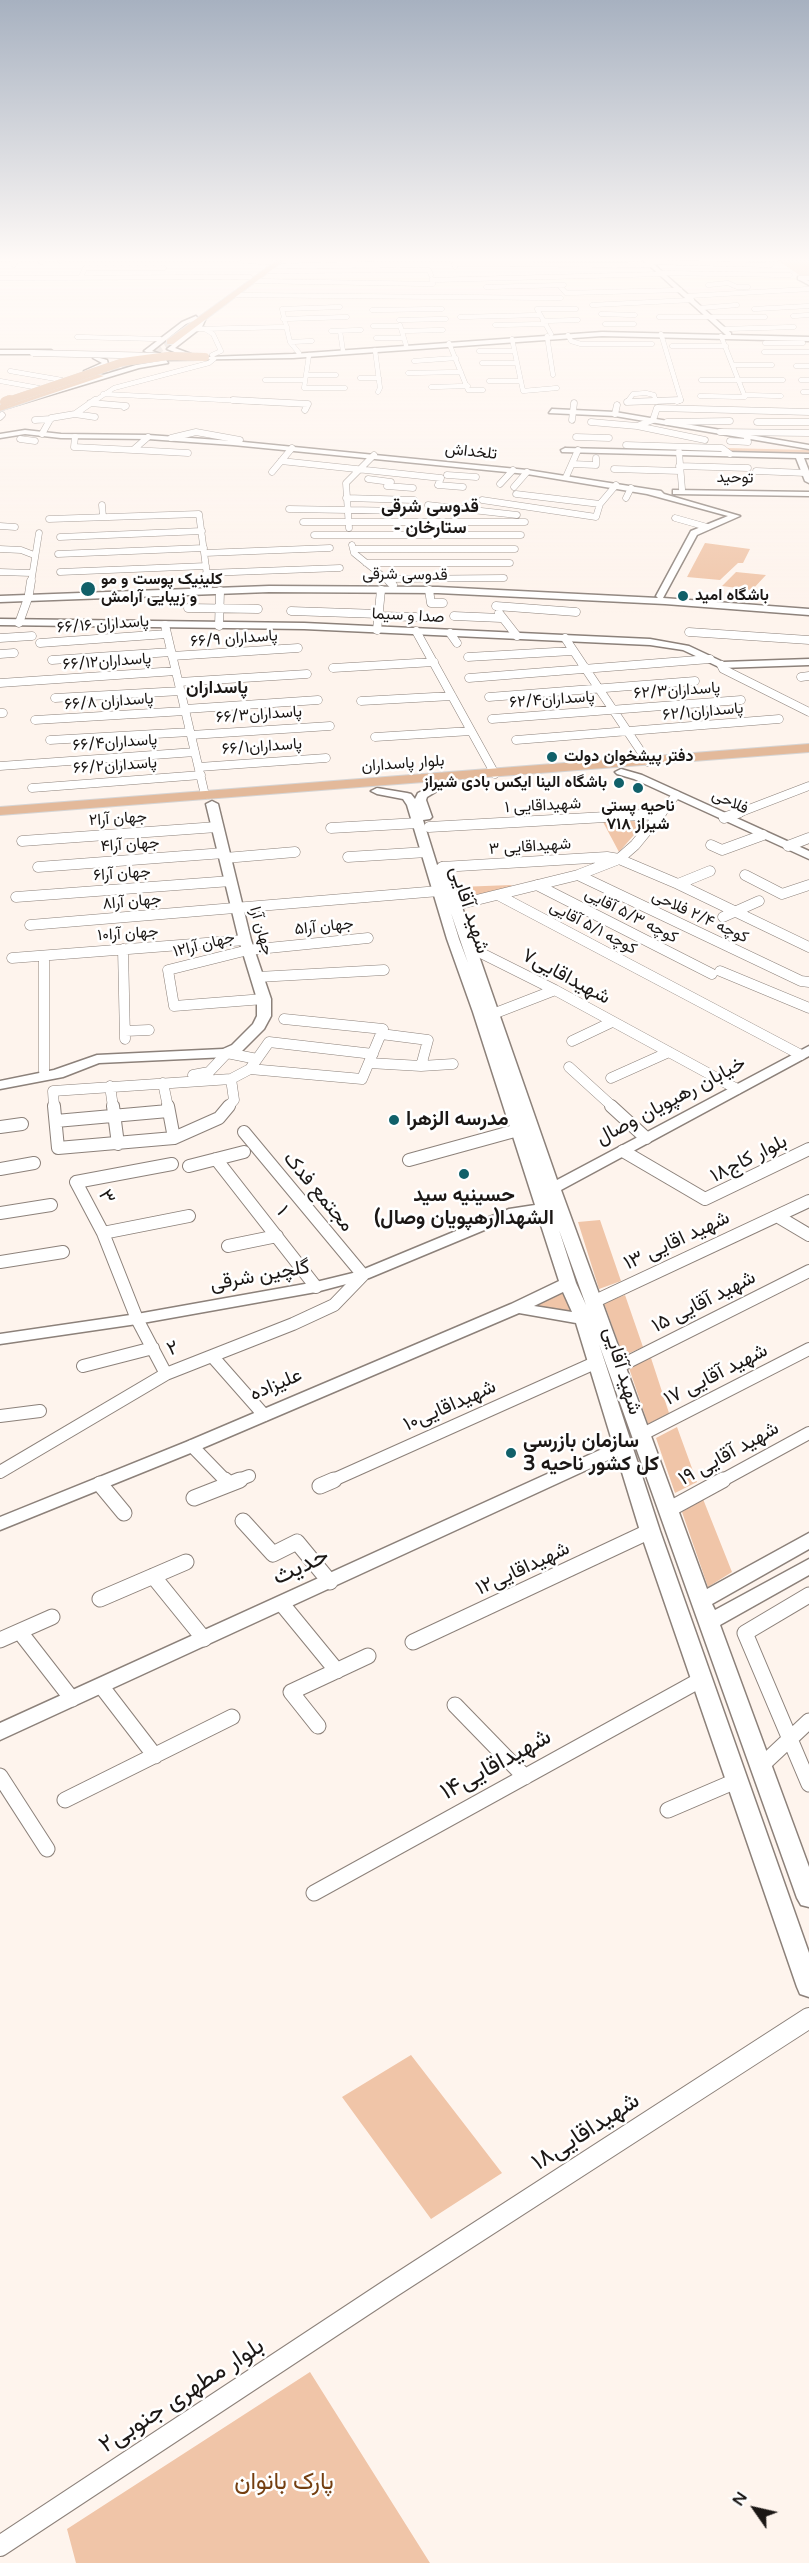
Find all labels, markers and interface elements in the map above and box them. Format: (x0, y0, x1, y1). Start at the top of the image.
street label: تلخداش (444, 440, 498, 464)
street label: توحید (716, 468, 754, 488)
district label: قدوسی شرقی - ستارخان (381, 496, 479, 538)
street label: قدوسی شرقی (362, 565, 448, 585)
place label: کلینیک پوست و مو و زیبایی آرامش (101, 570, 222, 608)
marker: کلینیک پوست و مو و زیبایی آرامش (79, 580, 97, 598)
place label: باشگاه امید (695, 586, 769, 606)
marker: باشگاه امید (676, 589, 690, 603)
street label: صدا و سیما (371, 605, 445, 627)
street label: پاسداران ۶۶/۱۶ (56, 612, 150, 638)
street label: پاسداران ۶۶/۹ (190, 626, 278, 652)
street label: پاسداران۶۶/۱۲ (62, 649, 152, 675)
district label: پاسداران (186, 677, 248, 699)
street label: پاسداران۶۲/۳ (633, 678, 721, 704)
street label: پاسداران۶۲/۴ (509, 687, 595, 713)
street label: پاسداران ۶۶/۸ (64, 689, 154, 715)
street label: پاسداران۶۲/۱ (662, 699, 744, 725)
street label: پاسداران۶۶/۳ (215, 702, 303, 728)
street label: پاسداران۶۶/۴ (72, 730, 158, 756)
street label: پاسداران۶۶/۱ (221, 735, 303, 759)
place label: دفتر پیشخوان دولت (564, 747, 694, 767)
marker: دفتر پیشخوان دولت (545, 750, 559, 764)
street label: بلوار پاسداران (361, 752, 445, 776)
street label: پاسداران۶۶/۲ (72, 753, 158, 779)
place label: باشگاه الینا ایکس بادی شیراز (423, 773, 607, 793)
marker: باشگاه الینا ایکس بادی شیراز (612, 776, 626, 790)
marker: ناحیه پستی ۷۱۸ شیراز (631, 781, 645, 795)
street label: فلاحی (709, 785, 751, 819)
street label: ۱ شهیداقایی (504, 794, 582, 818)
place label: ناحیه پستی ۷۱۸ شیراز (601, 797, 675, 835)
street label: جهان آرا۲ (88, 807, 148, 831)
street label: جهان آرا۴ (100, 833, 160, 857)
street label: ۳ شهیداقایی (488, 835, 572, 859)
street label: جهان آرا۶ (93, 862, 151, 886)
street label: شهید آقایی (444, 863, 494, 957)
street label: کوچه ۵/۳ آقایی (581, 884, 681, 948)
street label: کوچه ۲/۴ فلاحی (649, 886, 751, 948)
street label: جهان آرا۸ (102, 890, 162, 914)
street label: کوچه ۵/۱ آقایی (546, 897, 640, 959)
street label: جهان آرا (245, 904, 277, 958)
street label: جهان آرا۵ (294, 914, 354, 940)
street label: جهان آرا۱۰ (97, 922, 159, 946)
street label: جهان آرا۱۲ (171, 928, 237, 962)
street label: شهیداقایی۷ (518, 944, 614, 1010)
street label: خیابان رهپویان وصال (592, 1051, 750, 1151)
place label: مدرسه الزهرا (406, 1108, 509, 1132)
marker: مدرسه الزهرا (387, 1113, 401, 1127)
street label: بلوار کاج۱۸ (707, 1129, 791, 1189)
street label: مجتمع فدک (278, 1147, 358, 1237)
marker: حسینیه سید الشهدا(رهپویان وصال) (457, 1167, 471, 1181)
place label: حسینیه سید الشهدا(رهپویان وصال) (374, 1184, 554, 1231)
street label: ۳ (92, 1186, 120, 1208)
street label: ۱ (271, 1201, 293, 1221)
street label: شهید اقایی ۱۳ (620, 1206, 734, 1276)
street label: گلچین شرقی (208, 1255, 312, 1297)
street label: شهید آقایی ۱۵ (648, 1266, 760, 1338)
street label: شهید آقایی (597, 1324, 647, 1418)
street label: ۲ (164, 1336, 182, 1362)
street label: شهید آقایی ۱۷ (660, 1339, 772, 1411)
street label: علیزاده (246, 1363, 306, 1407)
street label: شهیداقایی۱۰ (400, 1375, 500, 1437)
street label: شهید آقایی ۱۹ (675, 1417, 783, 1491)
place label: سازمان بازرسی کل کشور ناحیه 3 (523, 1430, 659, 1477)
marker: سازمان بازرسی کل کشور ناحیه 3 (504, 1446, 518, 1460)
street label: شهیداقایی۱۲ (472, 1537, 574, 1601)
street label: حدیث (268, 1542, 334, 1592)
street label: شهیداقایی۱۴ (436, 1723, 556, 1807)
street label: شهیداقایی۱۸ (527, 2087, 645, 2177)
street label: بلوار مطهری جنوبی۲ (94, 2332, 270, 2460)
park label: پارک بانوان (234, 2469, 334, 2497)
north arrow (725, 2479, 785, 2539)
text: N (728, 2488, 752, 2510)

